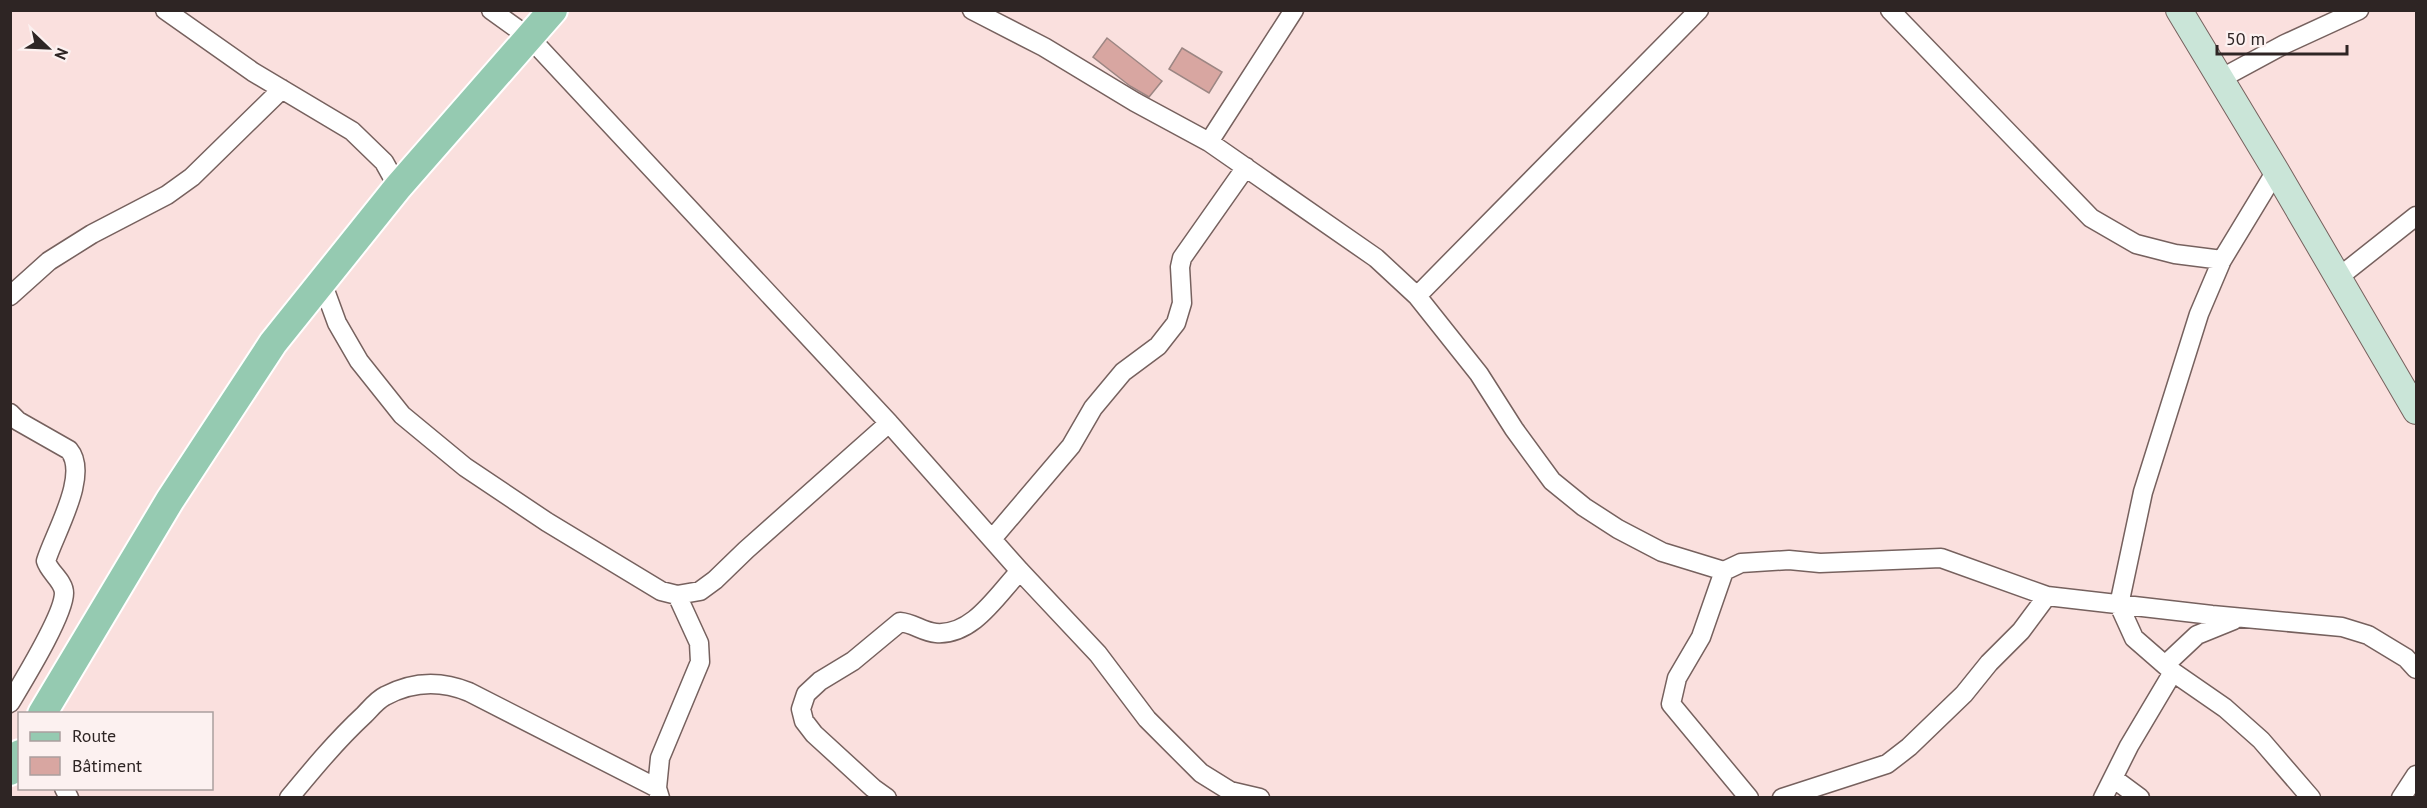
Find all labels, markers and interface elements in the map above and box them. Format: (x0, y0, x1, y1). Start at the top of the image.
north arrow (18, 18, 78, 78)
scale bar (2217, 18, 2348, 56)
text: 50 m (2226, 27, 2265, 50)
text: N (51, 45, 73, 63)
legend (18, 712, 213, 790)
text: Route (72, 724, 116, 747)
text: Bâtiment (72, 754, 142, 777)

